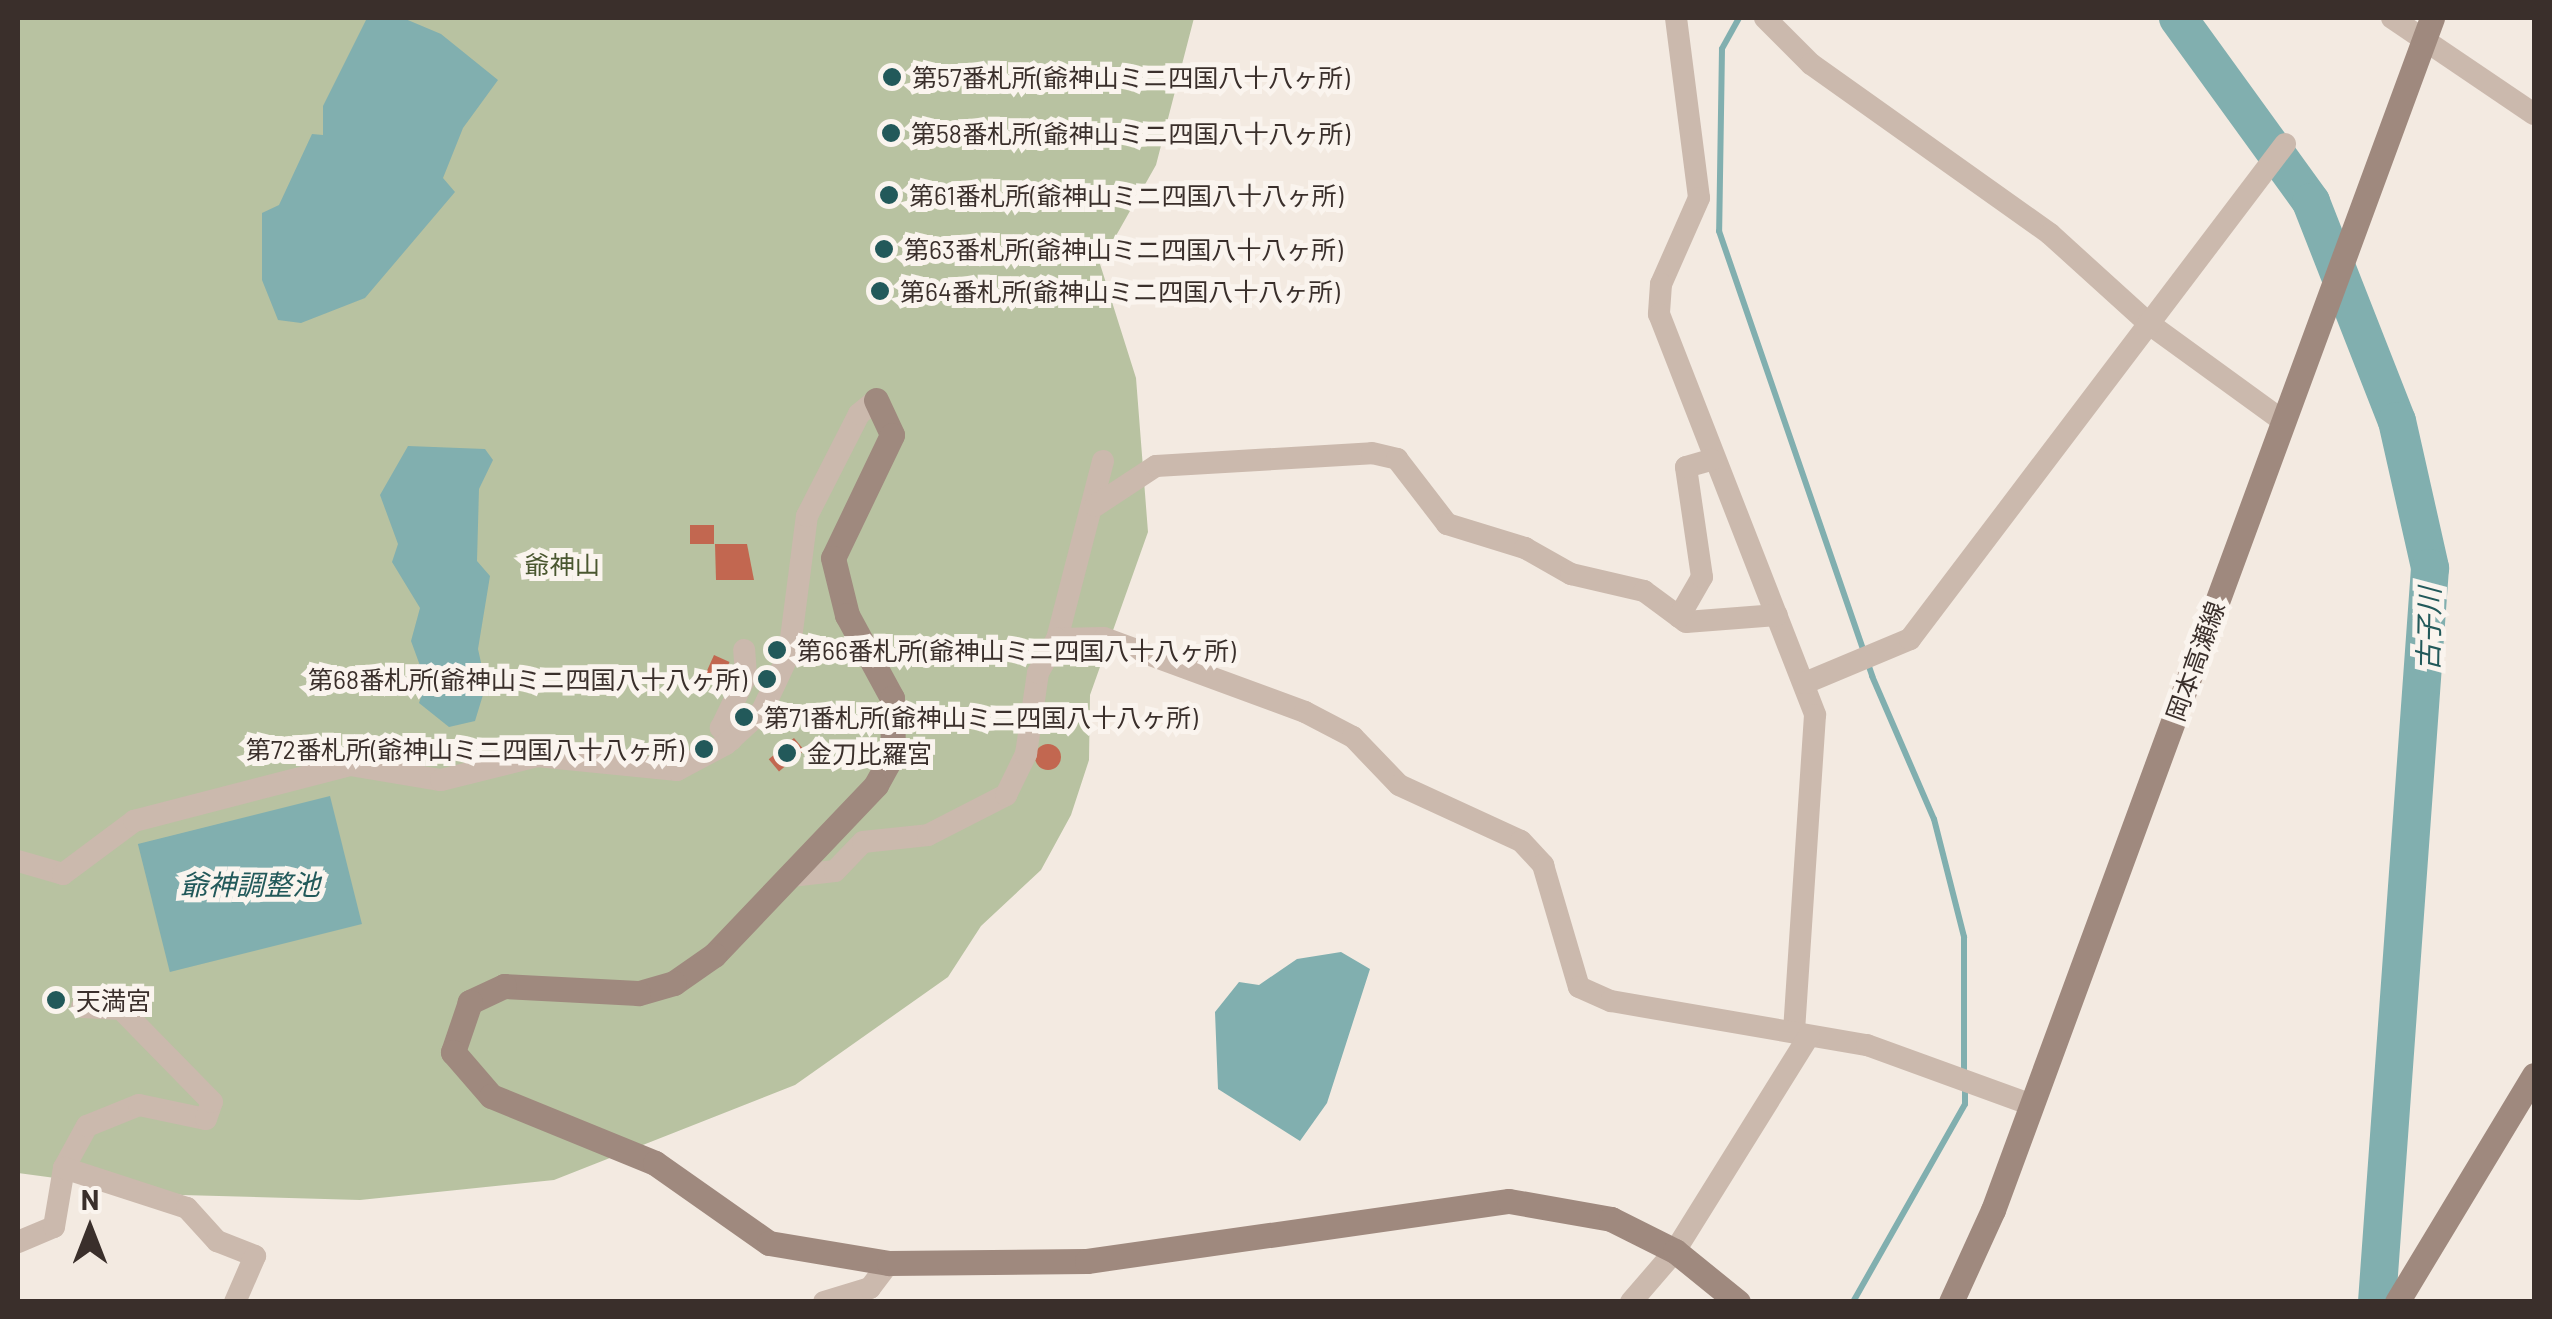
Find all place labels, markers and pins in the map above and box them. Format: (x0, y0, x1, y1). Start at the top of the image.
place label: 第57番札所(爺神山ミニ四国八十八ヶ所) (912, 62, 1350, 92)
marker: 第57番札所(爺神山ミニ四国八十八ヶ所) (881, 66, 903, 88)
place label: 第58番札所(爺神山ミニ四国八十八ヶ所) (911, 118, 1350, 148)
marker: 第58番札所(爺神山ミニ四国八十八ヶ所) (880, 122, 902, 144)
place label: 第61番札所(爺神山ミニ四国八十八ヶ所) (909, 180, 1343, 210)
marker: 第61番札所(爺神山ミニ四国八十八ヶ所) (878, 184, 900, 206)
place label: 第63番札所(爺神山ミニ四国八十八ヶ所) (904, 234, 1343, 264)
marker: 第63番札所(爺神山ミニ四国八十八ヶ所) (873, 238, 895, 260)
place label: 第64番札所(爺神山ミニ四国八十八ヶ所) (900, 276, 1340, 306)
marker: 第64番札所(爺神山ミニ四国八十八ヶ所) (869, 280, 891, 302)
place label: 第66番札所(爺神山ミニ四国八十八ヶ所) (797, 635, 1236, 665)
marker: 第66番札所(爺神山ミニ四国八十八ヶ所) (766, 639, 788, 661)
place label: 第68番札所(爺神山ミニ四国八十八ヶ所) (308, 664, 747, 694)
marker: 第68番札所(爺神山ミニ四国八十八ヶ所) (756, 668, 778, 690)
place label: 第71番札所(爺神山ミニ四国八十八ヶ所) (764, 702, 1198, 732)
marker: 第71番札所(爺神山ミニ四国八十八ヶ所) (733, 706, 755, 728)
place label: 第72番札所(爺神山ミニ四国八十八ヶ所) (246, 734, 684, 764)
marker: 第72番札所(爺神山ミニ四国八十八ヶ所) (693, 738, 715, 760)
place label: 金刀比羅宮 (807, 738, 932, 768)
marker: 金刀比羅宮 (776, 742, 798, 764)
place label: 天満宮 (76, 985, 151, 1015)
marker: 天満宮 (45, 989, 67, 1011)

